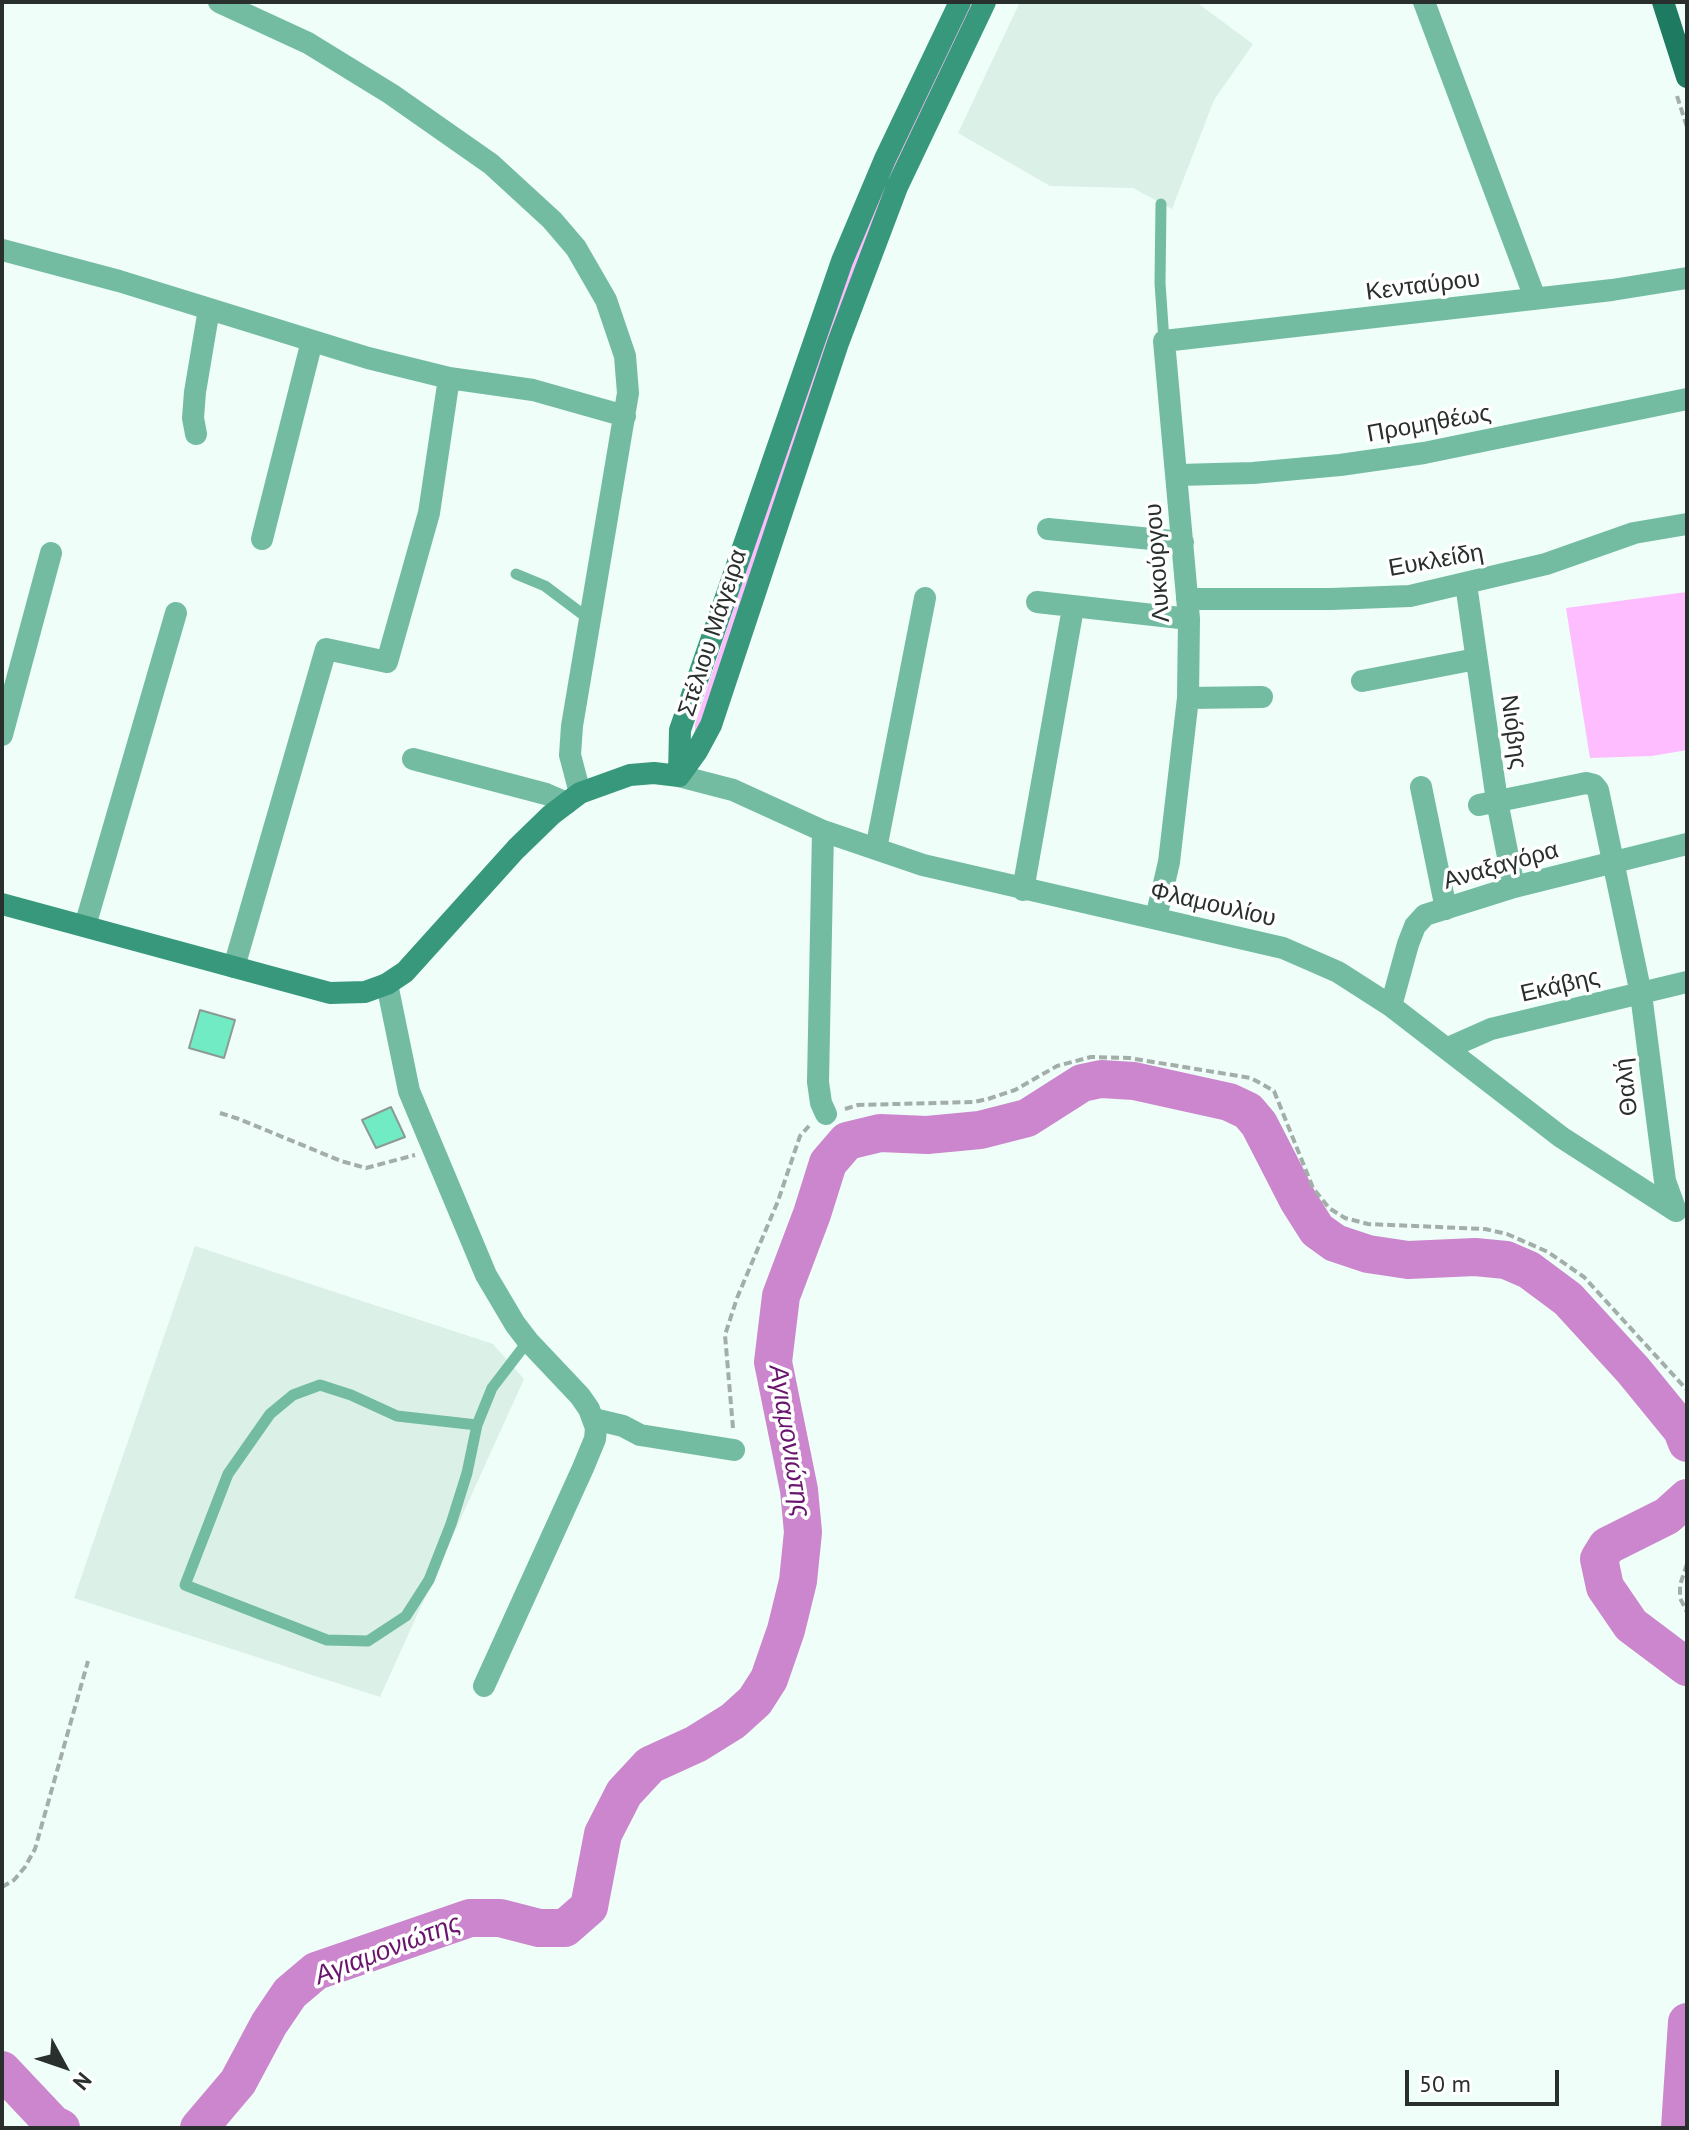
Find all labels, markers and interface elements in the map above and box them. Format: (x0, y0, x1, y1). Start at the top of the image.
street label: Κενταύρου (1364, 265, 1482, 307)
street label: Προμηθέως (1365, 399, 1493, 449)
street label: Λυκούργου (1139, 502, 1177, 624)
street label: Ευκλείδη (1386, 538, 1486, 584)
street label: Στέλιου Μάγειρα (672, 546, 754, 720)
street label: Νιόβης (1494, 693, 1532, 771)
street label: Αναξαγόρα (1440, 836, 1562, 896)
street label: Φλαμουλίου (1147, 877, 1279, 933)
street label: Εκάβης (1518, 963, 1602, 1009)
street label: Θαλή (1609, 1057, 1645, 1117)
water label: Αγιαμονιώτης (762, 1363, 816, 1519)
water label: Αγιαμονιώτης (311, 1908, 465, 1992)
north arrow (24, 2026, 104, 2106)
scale bar (1409, 2054, 1563, 2104)
text: N (67, 2067, 98, 2096)
text: 50 m (1419, 2068, 1471, 2099)

